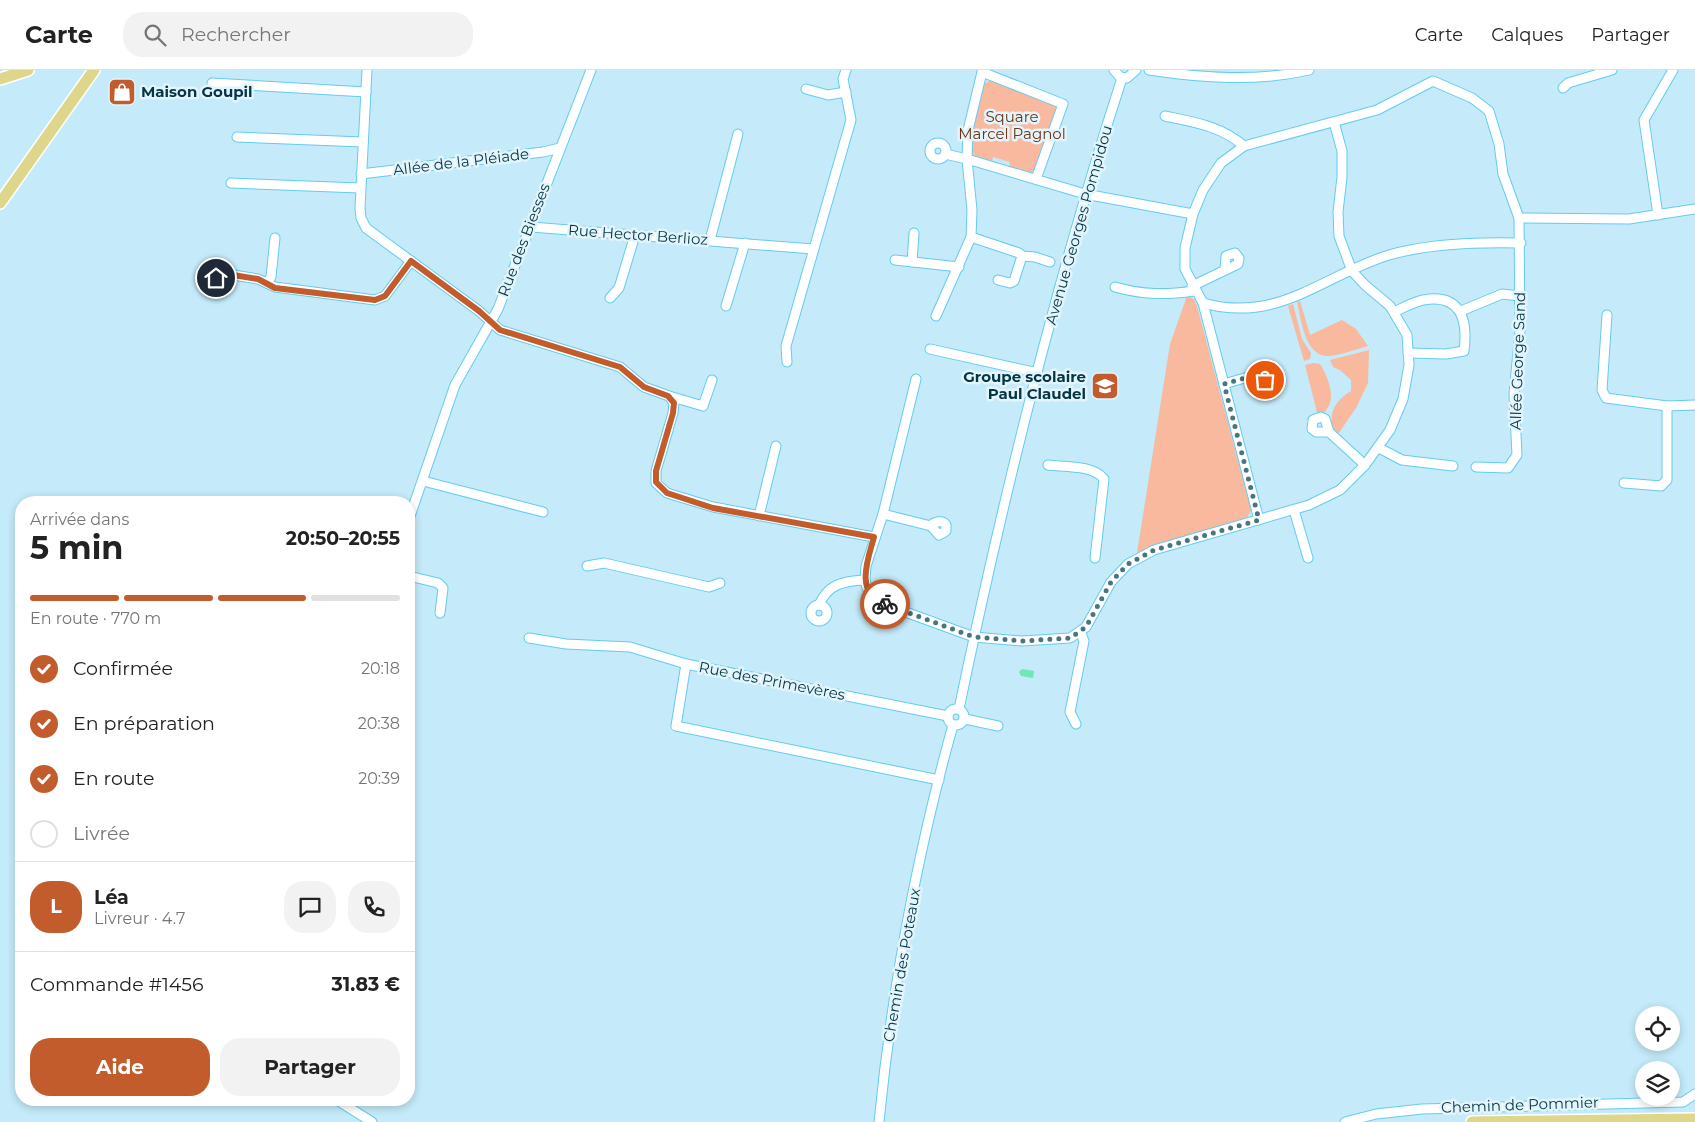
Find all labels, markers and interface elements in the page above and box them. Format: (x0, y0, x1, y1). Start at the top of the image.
search box (123, 12, 473, 57)
text: Carte (25, 20, 93, 49)
icon: search (141, 21, 169, 49)
text: Rechercher (181, 23, 291, 46)
text: Carte (1415, 24, 1463, 46)
text: Calques (1491, 24, 1563, 46)
text: Partager (1591, 24, 1670, 46)
shop icon: Maison Goupil (107, 77, 137, 107)
place label: Maison Goupil (141, 82, 253, 101)
park label: Square Marcel Pagnol (958, 107, 1066, 143)
street label: Avenue Georges Pompidou (1041, 123, 1116, 327)
street label: Allée de la Pléiade (392, 144, 530, 179)
street label: Rue des Biesses (493, 180, 554, 299)
street label: Rue Hector Berlioz (567, 220, 709, 249)
pin (195, 257, 237, 299)
icon: home (202, 264, 230, 292)
street label: Allée George Sand (1506, 291, 1529, 430)
pin (1244, 359, 1286, 401)
icon: bag (1251, 366, 1279, 394)
place label: Groupe scolaire Paul Claudel (963, 367, 1086, 403)
school or university icon: Groupe scolaire Paul Claudel (1090, 371, 1120, 401)
text: Arrivée dans (30, 510, 129, 529)
text: 20:50–20:55 (286, 527, 400, 550)
text: 5 min (30, 528, 123, 567)
courier (860, 579, 910, 629)
icon: bike (871, 590, 899, 618)
text: En route · 770 m (30, 609, 161, 628)
icon: check (30, 655, 58, 683)
text: Confirmée (73, 657, 173, 680)
street label: Rue des Primevères (697, 657, 847, 704)
text: 20:18 (361, 659, 400, 678)
icon: check (30, 710, 58, 738)
text: En préparation (73, 712, 215, 735)
text: 20:38 (358, 714, 400, 733)
icon: check (30, 765, 58, 793)
text: En route (73, 767, 154, 790)
text: 20:39 (358, 769, 400, 788)
text: Livrée (73, 822, 130, 845)
button: chat (284, 881, 336, 933)
button: phone (348, 881, 400, 933)
text: Léa (94, 886, 129, 909)
street label: Chemin des Poteaux (879, 886, 924, 1043)
text: L (50, 895, 62, 918)
text: Livreur · 4.7 (94, 909, 185, 928)
text: Commande #1456 (30, 973, 204, 996)
text: 31.83 € (332, 973, 400, 996)
map controls (1635, 1006, 1680, 1106)
button: locate (1635, 1006, 1680, 1051)
button: Aide (30, 1038, 210, 1096)
button: Partager (220, 1038, 400, 1096)
button: layers (1635, 1061, 1680, 1106)
street label: Chemin de Pommier (1441, 1092, 1599, 1117)

